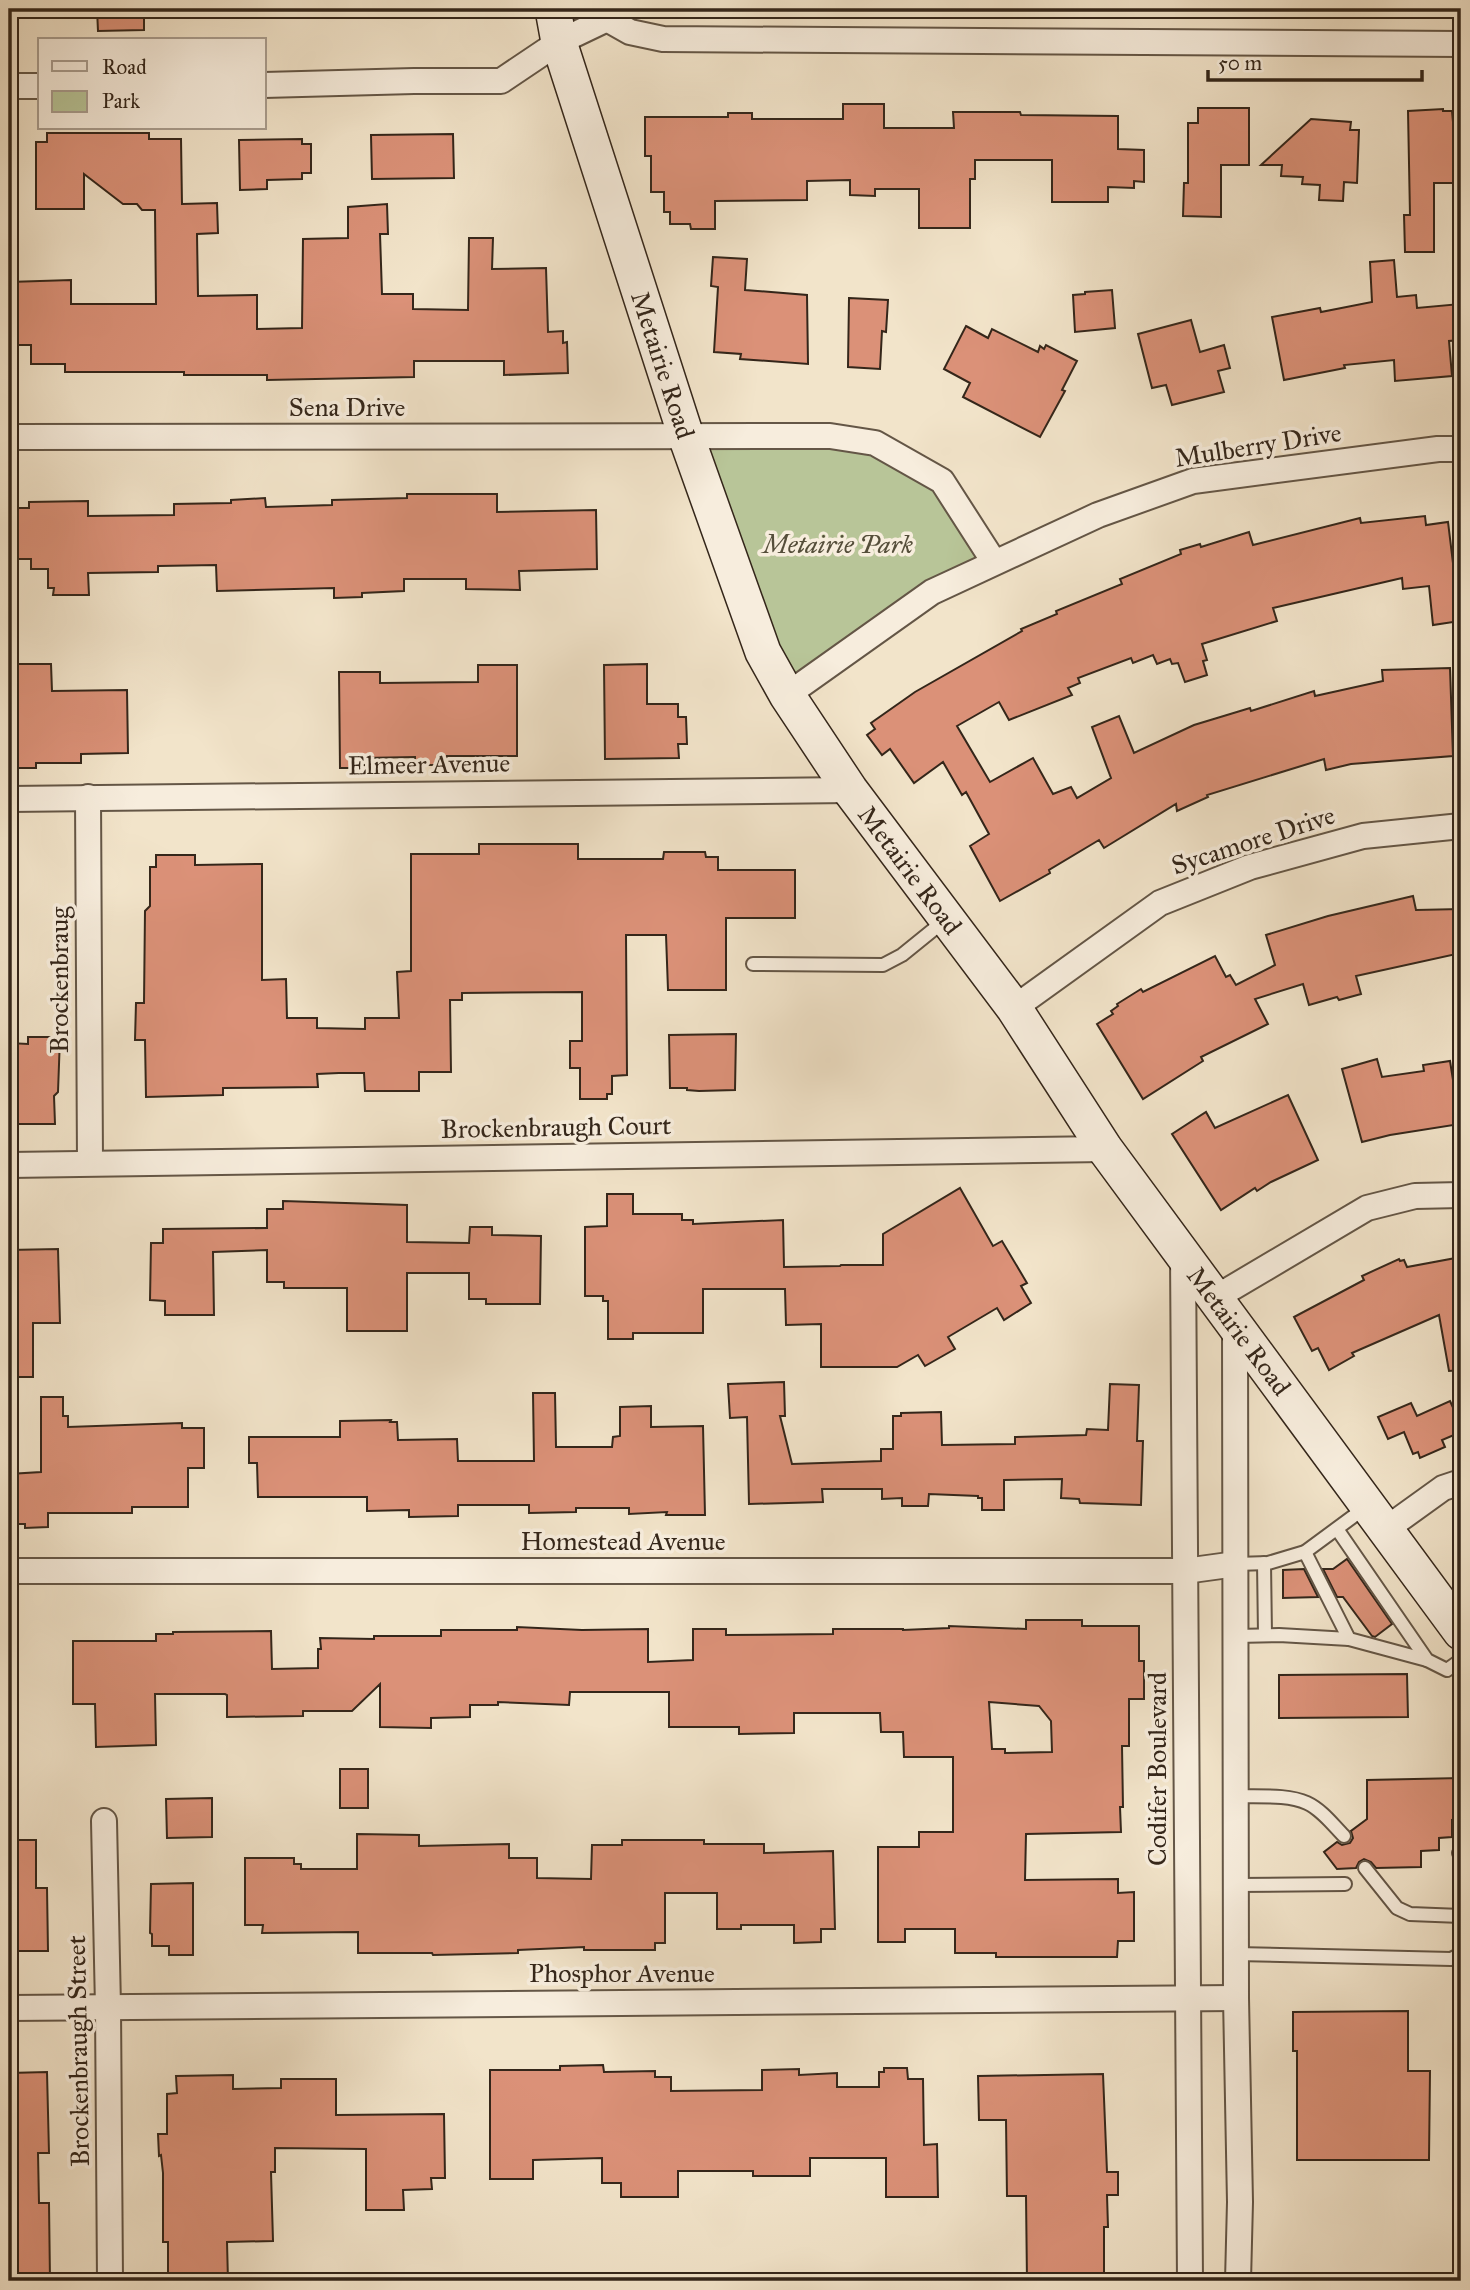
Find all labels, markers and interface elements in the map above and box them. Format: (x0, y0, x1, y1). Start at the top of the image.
legend (38, 38, 266, 130)
scale bar (1208, 38, 1421, 82)
text: 50 m (1218, 50, 1263, 76)
text: Road (102, 54, 147, 80)
text: Park (102, 88, 140, 114)
street label: Metairie Road (624, 287, 702, 443)
street label: Sena Drive (289, 391, 405, 423)
street label: Mulberry Drive (1172, 416, 1344, 474)
park label: Metairie Park (760, 528, 914, 560)
street label: Elmeer Avenue (347, 747, 511, 781)
street label: Sycamore Drive (1167, 798, 1339, 881)
street label: Metairie Road (851, 799, 969, 941)
street label: Brockenbraug (43, 906, 75, 1053)
street label: Brockenbraugh Court (440, 1109, 672, 1145)
street label: Metairie Road (1180, 1260, 1298, 1402)
street label: Homestead Avenue (520, 1525, 726, 1557)
street label: Codifer Boulevard (1141, 1672, 1173, 1866)
street label: Brockenbraugh Street (60, 1935, 96, 2167)
street label: Phosphor Avenue (529, 1957, 715, 1989)

